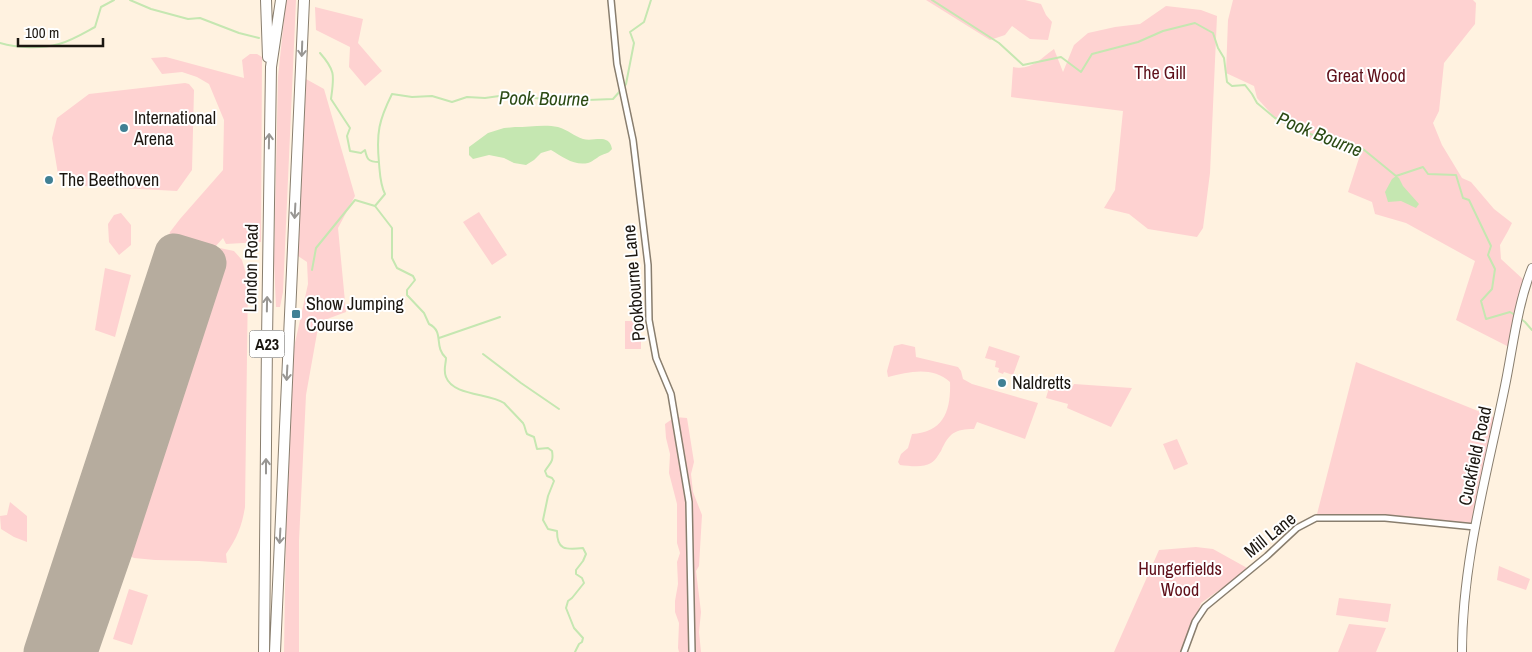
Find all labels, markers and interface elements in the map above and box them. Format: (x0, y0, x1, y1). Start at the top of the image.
scale bar (18, 15, 102, 47)
text: 100 m (25, 22, 59, 43)
one-way arrow (297, 40, 307, 56)
park label: The Gill (1134, 60, 1186, 85)
park label: Great Wood (1326, 63, 1406, 88)
water label: Pook Bourne (499, 84, 589, 112)
place label: International Arena (133, 105, 216, 151)
water label: Pook Bourne (1273, 105, 1367, 163)
marker: International Arena (118, 122, 130, 134)
one-way arrow (265, 133, 274, 149)
place label: The Beethoven (59, 167, 159, 192)
marker: The Beethoven (43, 174, 55, 186)
one-way arrow (290, 203, 299, 219)
street label: London Road (237, 223, 264, 313)
street label: Pookbourne Lane (616, 224, 651, 342)
place label: Show Jumping Course (306, 291, 404, 337)
one-way arrow (262, 296, 272, 312)
marker: Show Jumping Course (290, 308, 302, 320)
road number: A23 (250, 330, 284, 358)
one-way arrow (283, 365, 292, 381)
place label: Naldretts (1012, 370, 1071, 395)
marker: Naldretts (996, 377, 1008, 389)
street label: Cuckfield Road (1452, 404, 1497, 508)
one-way arrow (261, 458, 271, 474)
street label: Mill Lane (1239, 506, 1301, 563)
one-way arrow (275, 527, 284, 543)
park label: Hungerfields Wood (1138, 556, 1222, 602)

